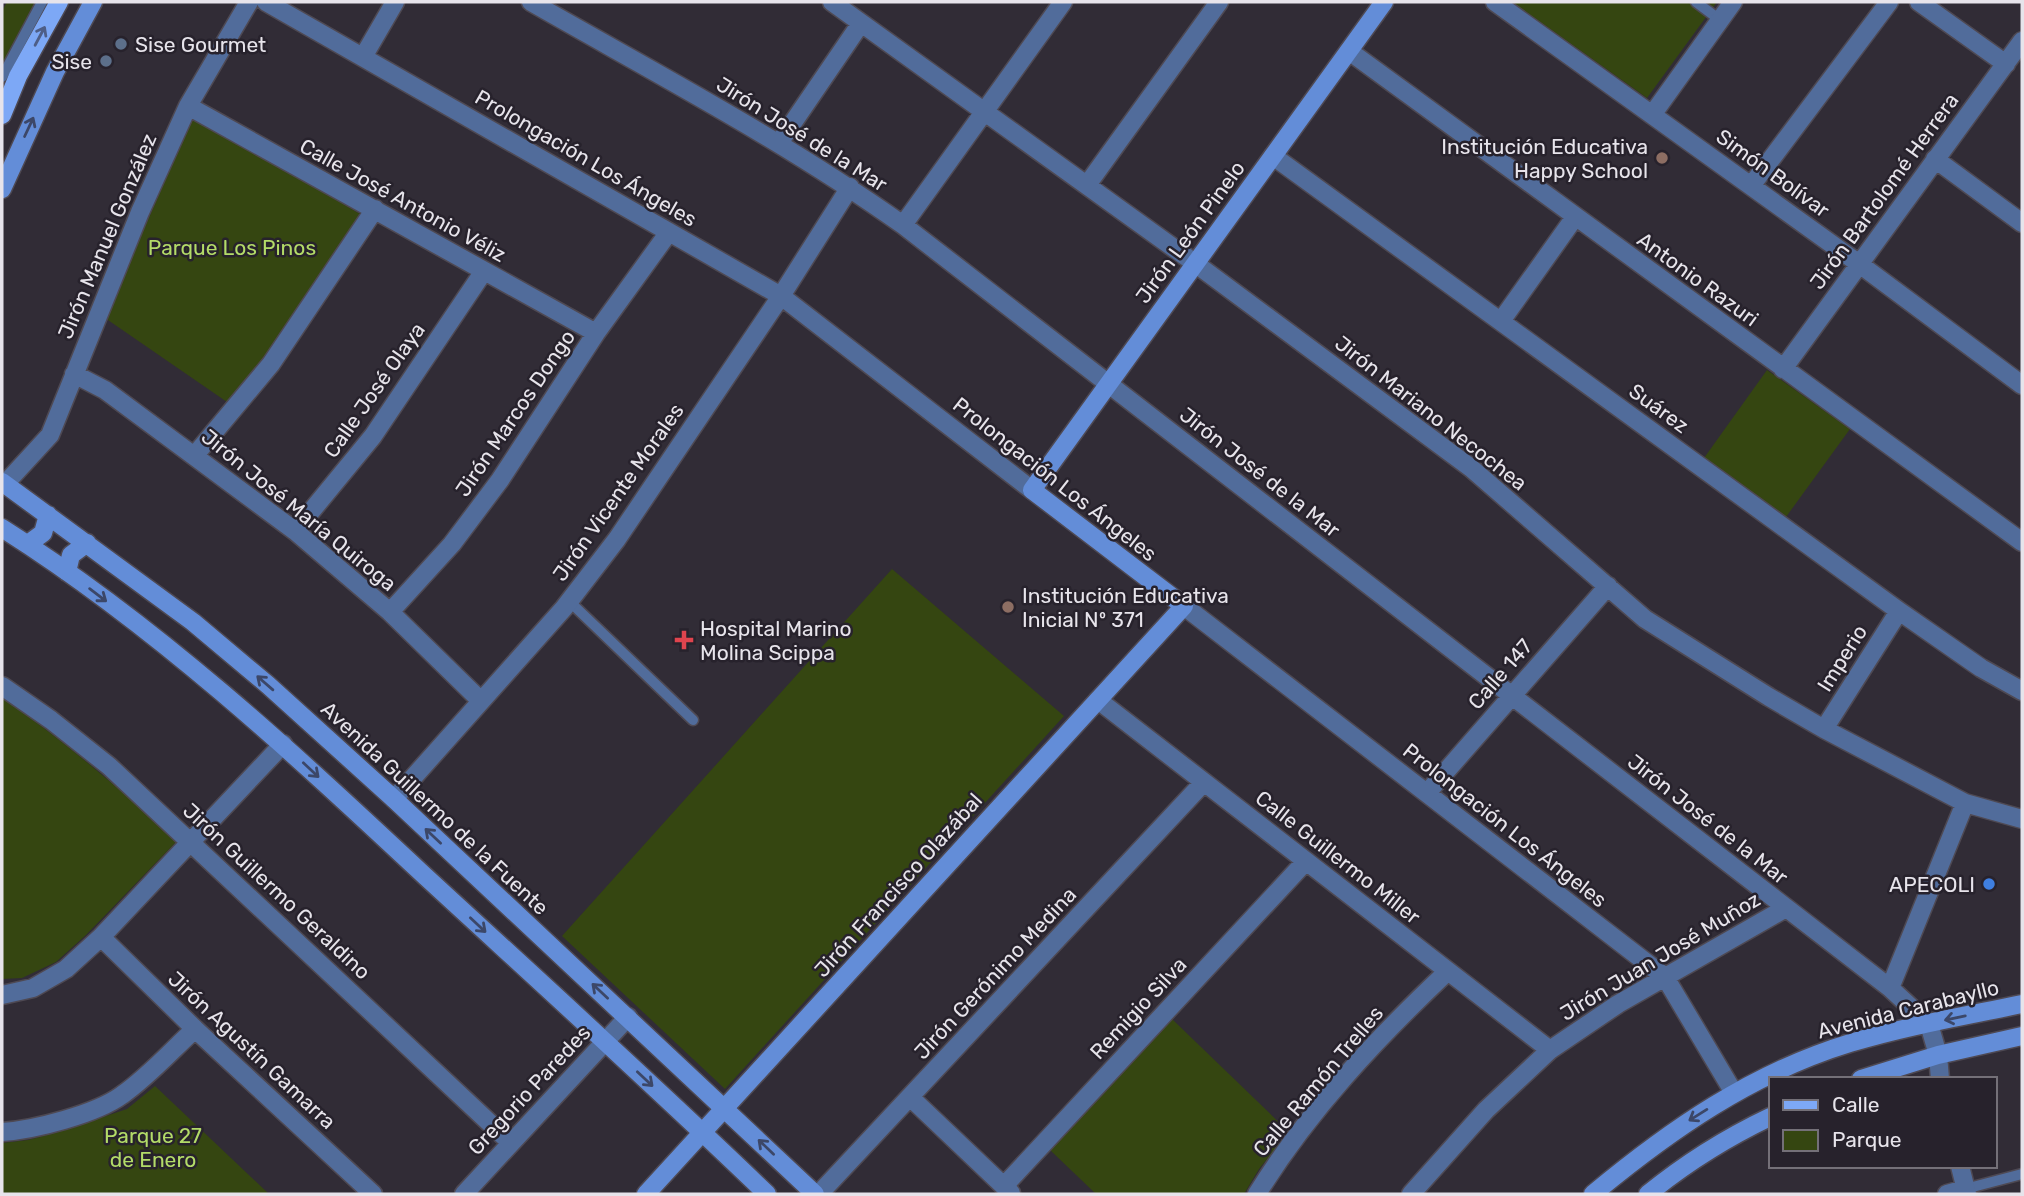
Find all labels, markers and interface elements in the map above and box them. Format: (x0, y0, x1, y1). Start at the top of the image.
one-way arrow (34, 26, 47, 47)
place label: Sise Gourmet (135, 32, 266, 57)
marker: Sise Gourmet (113, 36, 129, 52)
place label: Sise (51, 49, 92, 74)
marker: Sise (98, 53, 114, 69)
street label: Jirón José de la Mar (712, 71, 892, 197)
street label: Prolongación Los Ángeles (471, 84, 701, 232)
street label: Jirón Bartolomé Herrera (1804, 88, 1964, 294)
one-way arrow (23, 116, 36, 138)
street label: Simón Bolívar (1712, 124, 1834, 222)
street label: Jirón Manuel González (52, 130, 162, 342)
street label: Calle José Antonio Véliz (296, 133, 510, 267)
place label: Institución Educativa Happy School (1441, 134, 1648, 183)
marker: Institución Educativa Happy School (1654, 150, 1670, 166)
street label: Jirón León Pinelo (1130, 156, 1250, 308)
street label: Antonio Razuri (1633, 227, 1763, 331)
park label: Parque Los Pinos (148, 235, 316, 260)
street label: Calle José Olaya (318, 318, 430, 462)
street label: Jirón Marcos Dongo (450, 325, 580, 501)
street label: Jirón Mariano Necochea (1330, 330, 1532, 496)
street label: Suárez (1624, 378, 1694, 438)
street label: Prolongación Los Ángeles (948, 392, 1162, 566)
street label: Jirón Vicente Morales (547, 398, 689, 586)
street label: Jirón José de la Mar (1175, 402, 1345, 542)
street label: Jirón José María Quiroga (197, 424, 401, 596)
place label: Institución Educativa Inicial Nº 371 (1022, 583, 1229, 632)
one-way arrow (88, 587, 107, 602)
marker: Institución Educativa Inicial Nº 371 (1000, 599, 1016, 615)
place label: Hospital Marino Molina Scippa (700, 616, 852, 665)
street label: Imperio (1812, 620, 1872, 696)
marker: Hospital Marino Molina Scippa (674, 630, 694, 650)
street label: Calle 147 (1463, 634, 1538, 714)
one-way arrow (256, 675, 274, 691)
street label: Avenida Guillermo de la Fuente (316, 696, 554, 920)
street label: Prolongación Los Ángeles (1398, 738, 1612, 912)
street label: Jirón José de la Mar (1623, 749, 1793, 889)
one-way arrow (302, 762, 320, 778)
street label: Calle Guillermo Miller (1251, 785, 1425, 929)
street label: Jirón Francisco Olazábal (809, 788, 987, 982)
street label: Jirón Guillermo Geraldino (178, 798, 376, 984)
one-way arrow (425, 828, 442, 845)
place label: APECOLI (1889, 872, 1975, 897)
marker: APECOLI (1981, 876, 1997, 892)
street label: Jirón Gerónimo Medina (909, 882, 1081, 1064)
street label: Jirón Juan José Muñoz (1555, 886, 1765, 1026)
one-way arrow (469, 916, 486, 933)
street label: Remigio Silva (1085, 952, 1191, 1064)
street label: Jirón Agustín Gamarra (163, 966, 341, 1134)
street label: Avenida Carabayllo (1815, 974, 2001, 1044)
one-way arrow (592, 983, 609, 1000)
street label: Calle Ramón Trelles (1248, 1001, 1388, 1161)
one-way arrow (1944, 1012, 1967, 1026)
street label: Gregorio Paredes (463, 1020, 595, 1160)
one-way arrow (636, 1071, 654, 1087)
legend (1769, 1077, 1996, 1168)
text: Calle (1832, 1092, 1880, 1117)
one-way arrow (1689, 1108, 1709, 1122)
park label: Parque 27 de Enero (104, 1123, 202, 1172)
text: Parque (1832, 1127, 1902, 1152)
one-way arrow (757, 1139, 775, 1155)

